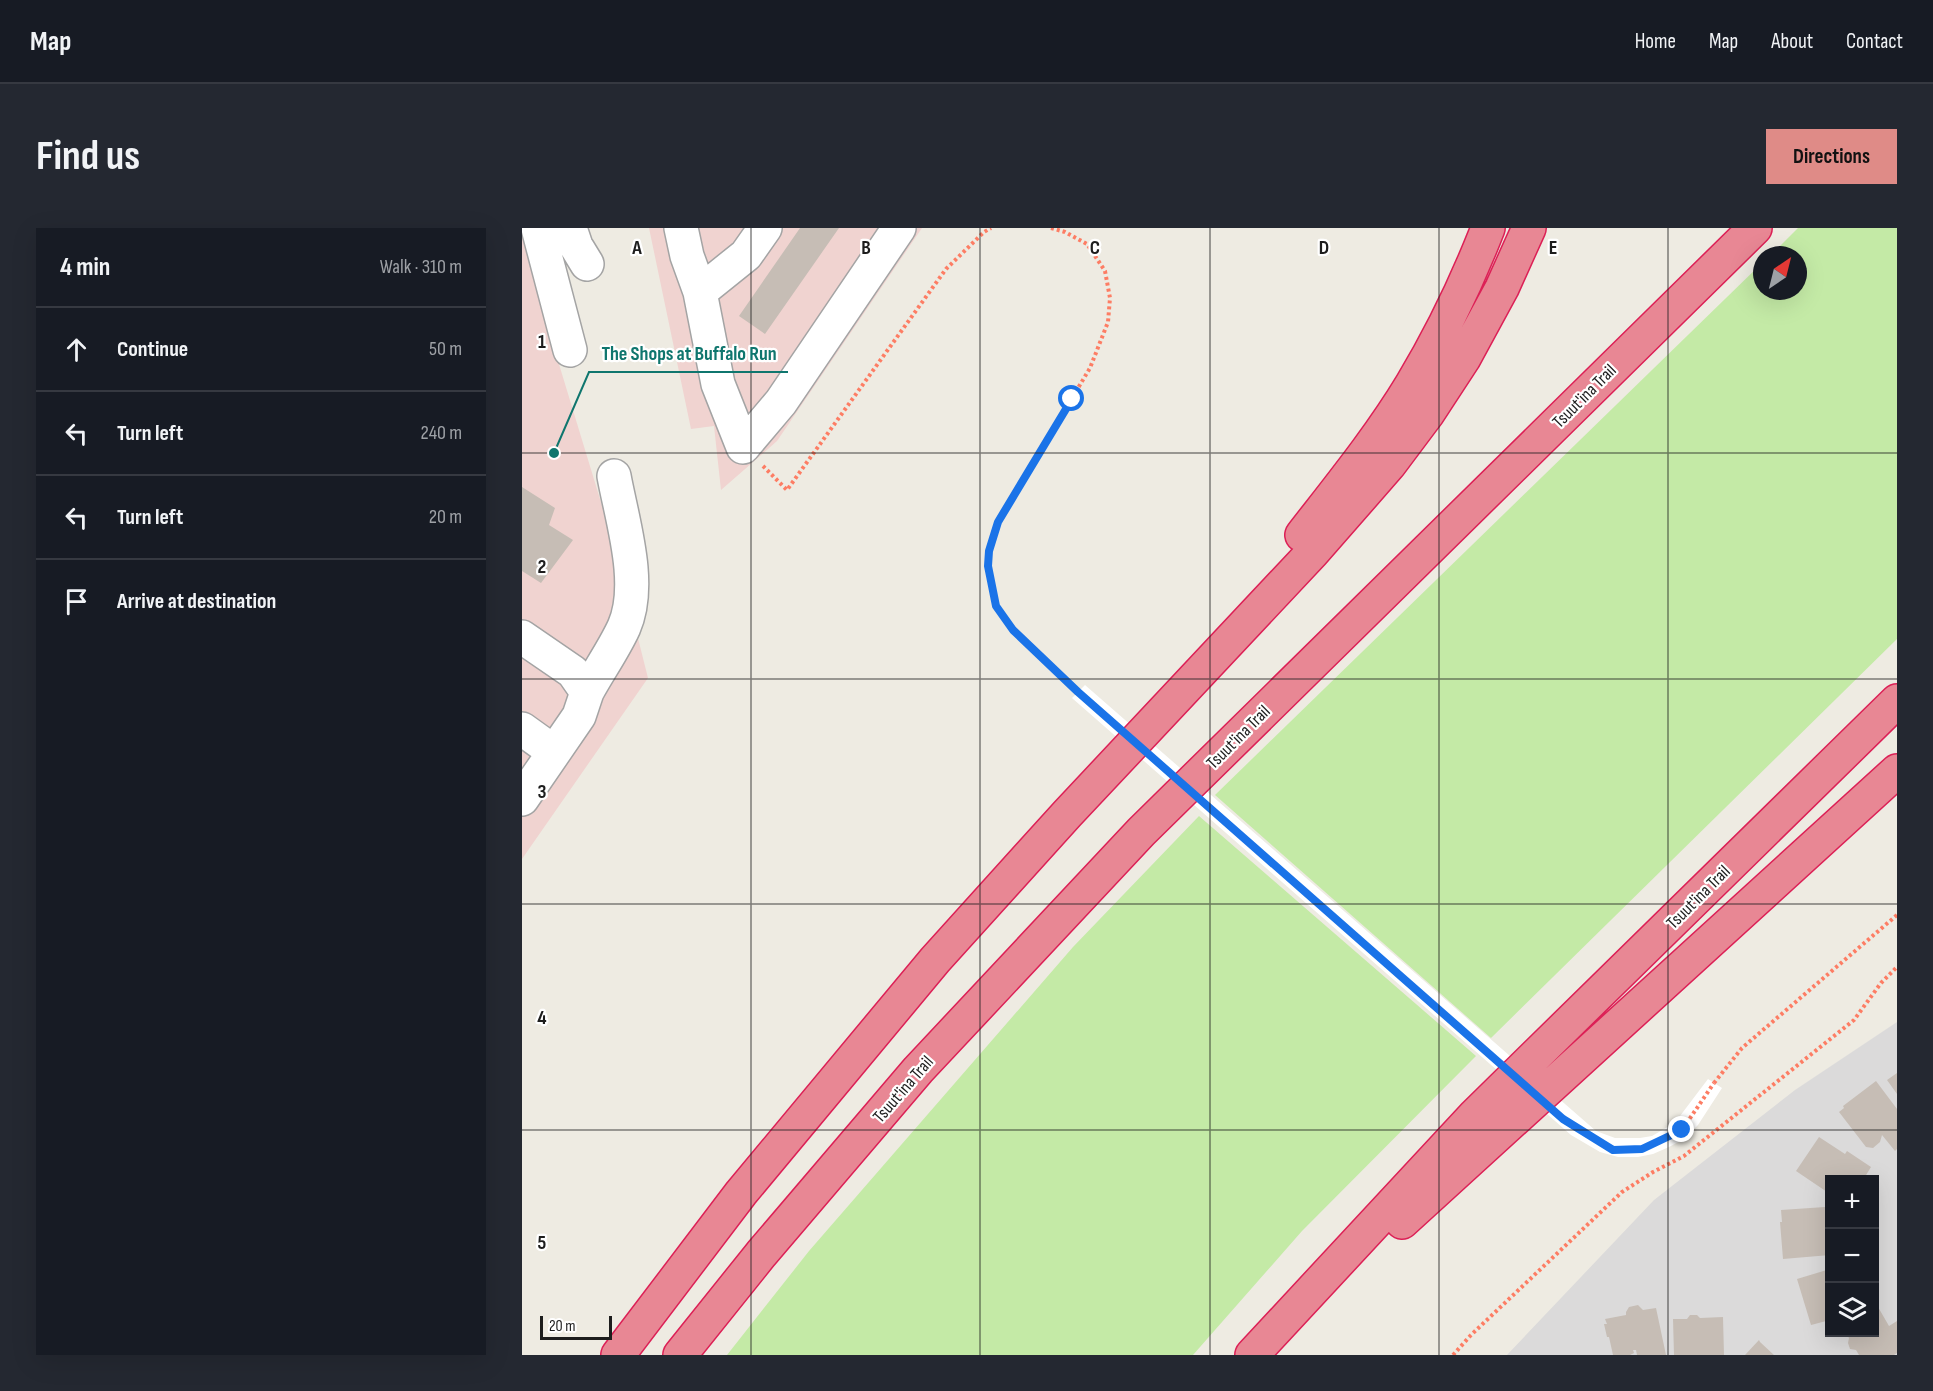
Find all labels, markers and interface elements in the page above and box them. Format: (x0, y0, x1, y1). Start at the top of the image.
text: Map (30, 25, 71, 58)
text: Home (1635, 29, 1676, 54)
text: Map (1709, 29, 1738, 54)
text: About (1771, 29, 1813, 54)
text: Contact (1846, 29, 1903, 54)
button: Directions (1766, 129, 1897, 184)
text: Find us (36, 131, 140, 182)
text: A (631, 236, 642, 260)
text: B (861, 236, 871, 260)
text: C (1090, 236, 1100, 260)
text: D (1319, 236, 1329, 260)
text: E (1549, 236, 1557, 260)
north arrow (1753, 246, 1807, 300)
text: 4 min (60, 252, 110, 283)
text: Walk · 310 m (380, 255, 462, 279)
text: 1 (538, 330, 546, 354)
icon: ahead (60, 333, 93, 366)
callout: The Shops at Buffalo Run (589, 334, 788, 372)
text: Continue (117, 336, 188, 363)
text: 50 m (429, 337, 462, 361)
text: The Shops at Buffalo Run (601, 342, 777, 366)
street label: Tsuut'ina Trail (1548, 360, 1621, 433)
route start (1058, 385, 1084, 411)
icon: left (60, 417, 93, 450)
text: Turn left (117, 420, 183, 447)
text: 240 m (421, 421, 462, 445)
icon: left (60, 501, 93, 534)
text: Turn left (117, 504, 183, 531)
text: 20 m (429, 505, 462, 529)
text: 2 (538, 555, 546, 579)
icon: arrive (60, 585, 93, 618)
text: Arrive at destination (117, 588, 276, 615)
street label: Tsuut'ina Trail (1202, 701, 1275, 774)
text: 3 (538, 780, 547, 804)
street label: Tsuut'ina Trail (1662, 861, 1735, 934)
text: 4 (537, 1006, 547, 1030)
street label: Tsuut'ina Trail (869, 1052, 938, 1127)
route end (1668, 1116, 1694, 1142)
map controls (1825, 1175, 1879, 1337)
button: + (1825, 1175, 1879, 1229)
button: − (1825, 1229, 1879, 1283)
text: 5 (538, 1231, 547, 1255)
button: layers (1825, 1283, 1879, 1337)
scale bar (540, 1313, 612, 1340)
text: 20 m (549, 1317, 576, 1336)

